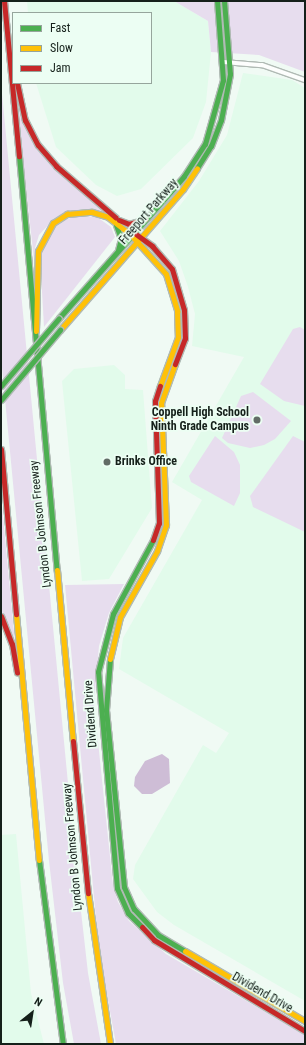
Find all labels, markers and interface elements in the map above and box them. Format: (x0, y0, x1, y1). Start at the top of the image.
legend (12, 12, 152, 84)
text: Fast (50, 21, 70, 35)
text: Slow (50, 41, 73, 55)
text: Jam (50, 61, 71, 75)
street label: Freeport Parkway (117, 176, 181, 248)
place label: Coppell High School Ninth Grade Campus (151, 406, 249, 434)
marker: Coppell High School Ninth Grade Campus (252, 415, 262, 425)
place label: Brinks Office (115, 455, 177, 469)
marker: Brinks Office (102, 457, 112, 467)
street label: Lyndon B Johnson Freeway (27, 460, 55, 588)
street label: Dividend Drive (81, 680, 101, 748)
street label: Lyndon B Johnson Freeway (60, 783, 86, 911)
street label: Dividend Drive (229, 970, 295, 1016)
north arrow (12, 993, 52, 1033)
text: N (32, 995, 44, 1009)

